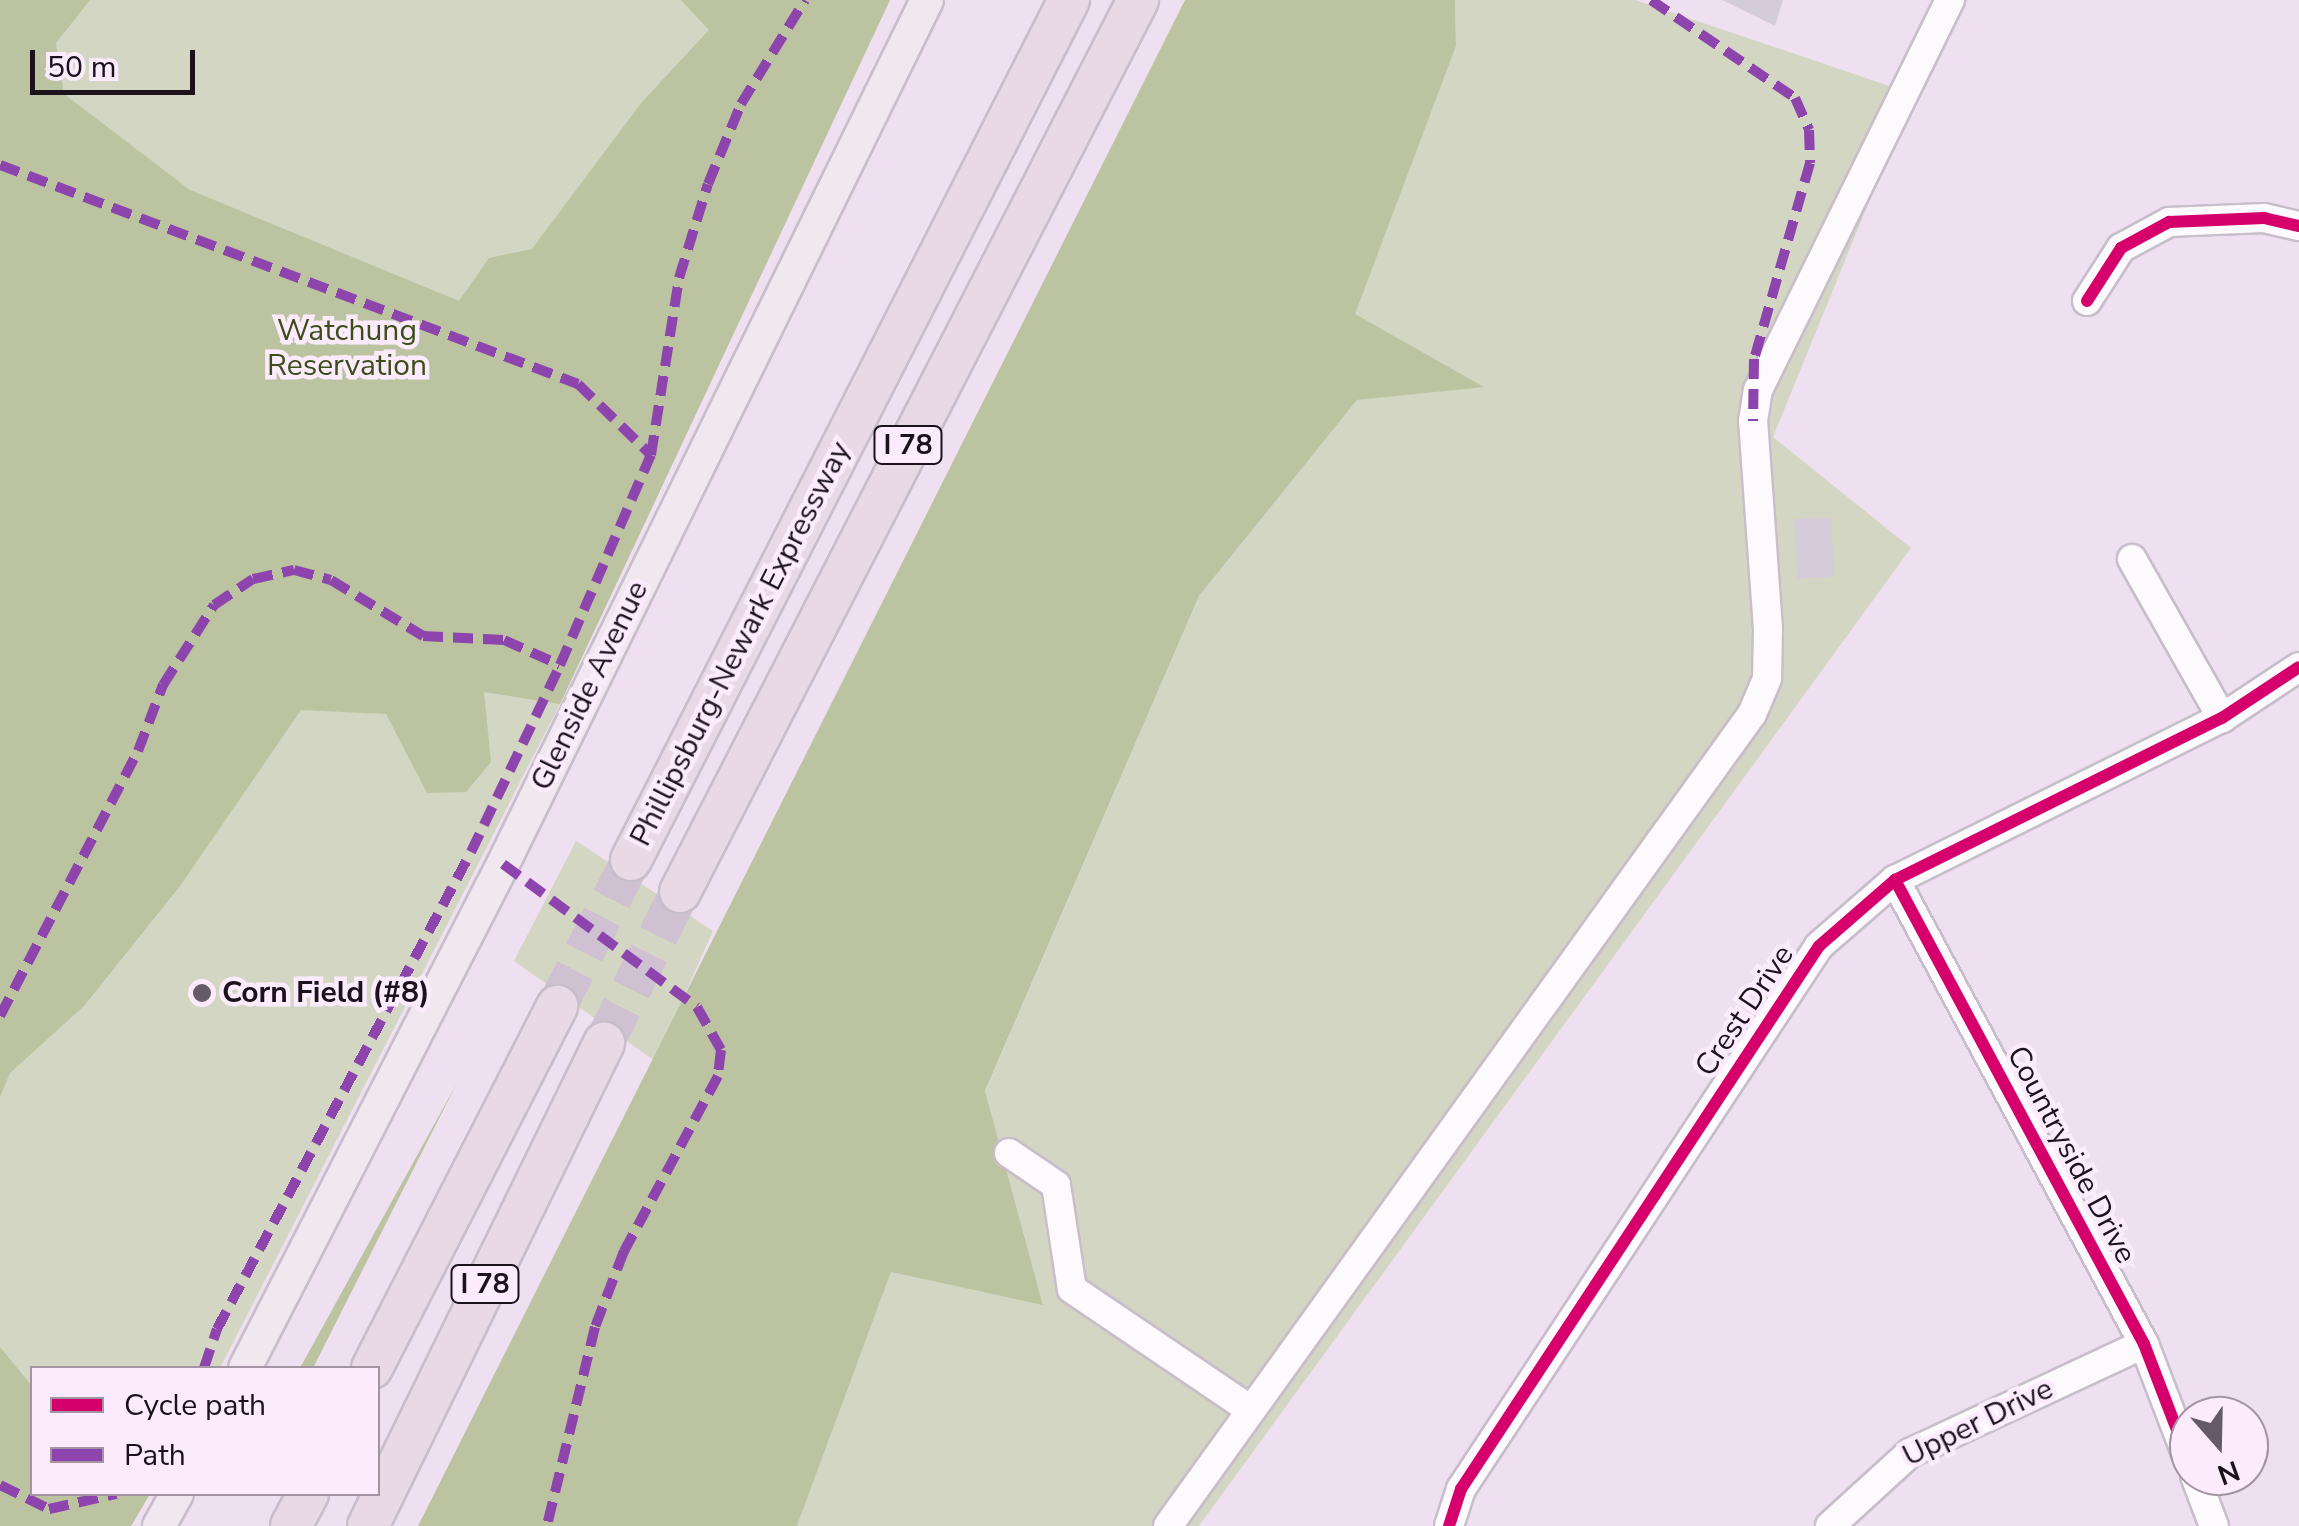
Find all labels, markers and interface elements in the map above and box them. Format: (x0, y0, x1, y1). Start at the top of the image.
scale bar (35, 30, 200, 92)
text: 50 m (47, 47, 116, 88)
park label: Watchung Reservation (267, 313, 427, 384)
road number: I 78 (873, 422, 943, 468)
street label: Phillipsburg-Newark Expressway (623, 436, 859, 852)
street label: Glenside Avenue (524, 576, 656, 796)
street label: Crest Drive (1688, 939, 1802, 1083)
place label: Corn Field (#8) (222, 975, 430, 1011)
marker: Corn Field (#8) (191, 982, 213, 1004)
street label: Countryside Drive (1999, 1040, 2143, 1270)
road number: I 78 (450, 1261, 520, 1307)
legend (30, 1366, 380, 1496)
street label: Upper Drive (1897, 1371, 2059, 1475)
text: Cycle path (124, 1385, 266, 1426)
north arrow (2169, 1396, 2269, 1496)
text: Path (124, 1435, 186, 1476)
text: N (2212, 1451, 2245, 1494)

